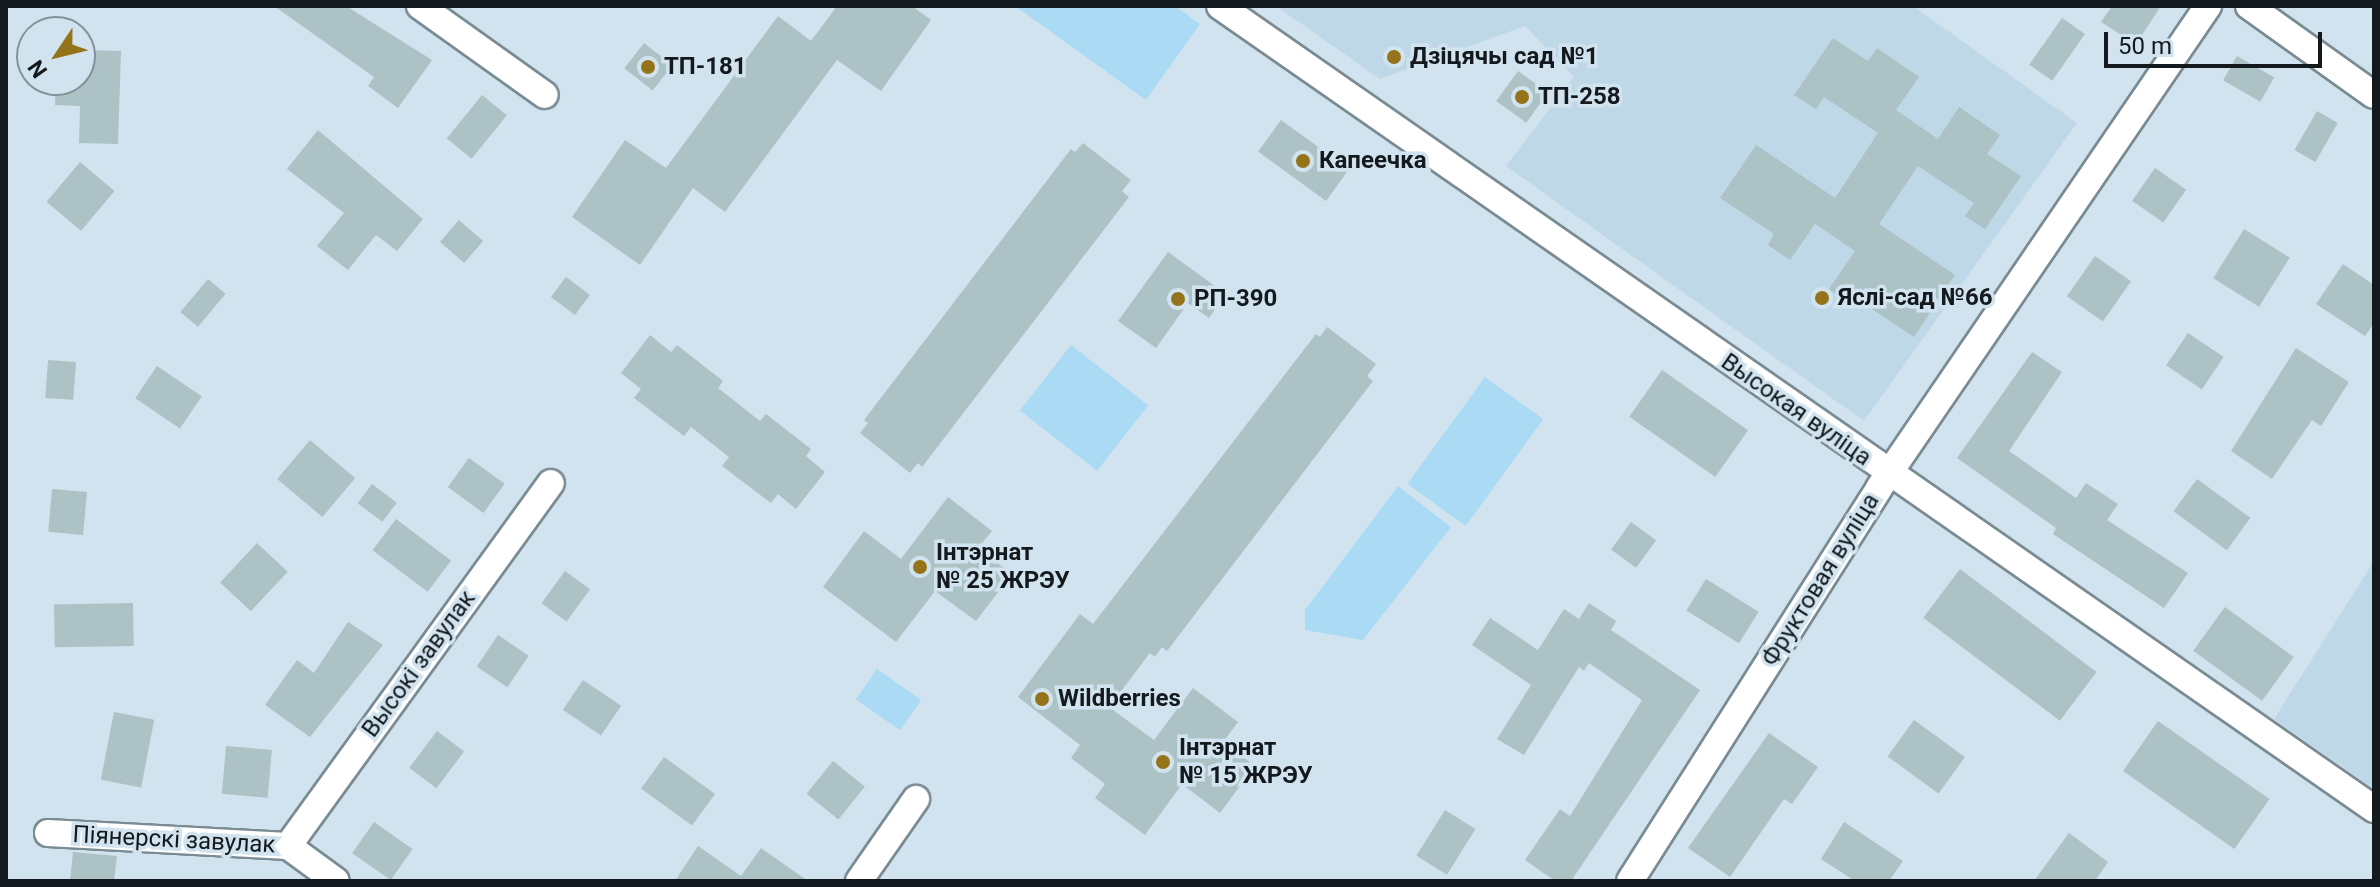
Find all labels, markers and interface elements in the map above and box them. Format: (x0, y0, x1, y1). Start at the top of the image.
north arrow (16, 16, 96, 96)
scale bar (2108, 16, 2326, 66)
text: 50 m (2118, 32, 2172, 60)
place label: Дзіцячы сад №1 (1410, 43, 1599, 71)
marker: Дзіцячы сад №1 (1385, 48, 1403, 66)
place label: ТП-181 (664, 53, 747, 81)
text: N (23, 55, 52, 82)
marker: ТП-181 (639, 58, 657, 76)
place label: ТП-258 (1538, 83, 1621, 111)
marker: ТП-258 (1513, 88, 1531, 106)
place label: Капеечка (1319, 147, 1426, 175)
marker: Капеечка (1294, 152, 1312, 170)
place label: Яслі-сад №66 (1838, 284, 1992, 312)
place label: РП-390 (1194, 285, 1277, 313)
marker: Яслі-сад №66 (1813, 289, 1831, 307)
marker: РП-390 (1169, 290, 1187, 308)
street label: Высокая вуліца (1715, 348, 1877, 472)
street label: Фруктовая вуліца (1756, 488, 1886, 672)
place label: Інтэрнат № 25 ЖРЭУ (936, 539, 1070, 595)
marker: Інтэрнат № 25 ЖРЭУ (911, 558, 929, 576)
street label: Высокі завулак (356, 585, 482, 743)
place label: Wildberries (1058, 685, 1181, 713)
marker: Wildberries (1033, 690, 1051, 708)
place label: Інтэрнат № 15 ЖРЭУ (1179, 734, 1313, 790)
marker: Інтэрнат № 15 ЖРЭУ (1154, 753, 1172, 771)
street label: Піянерскі завулак (72, 820, 276, 860)

